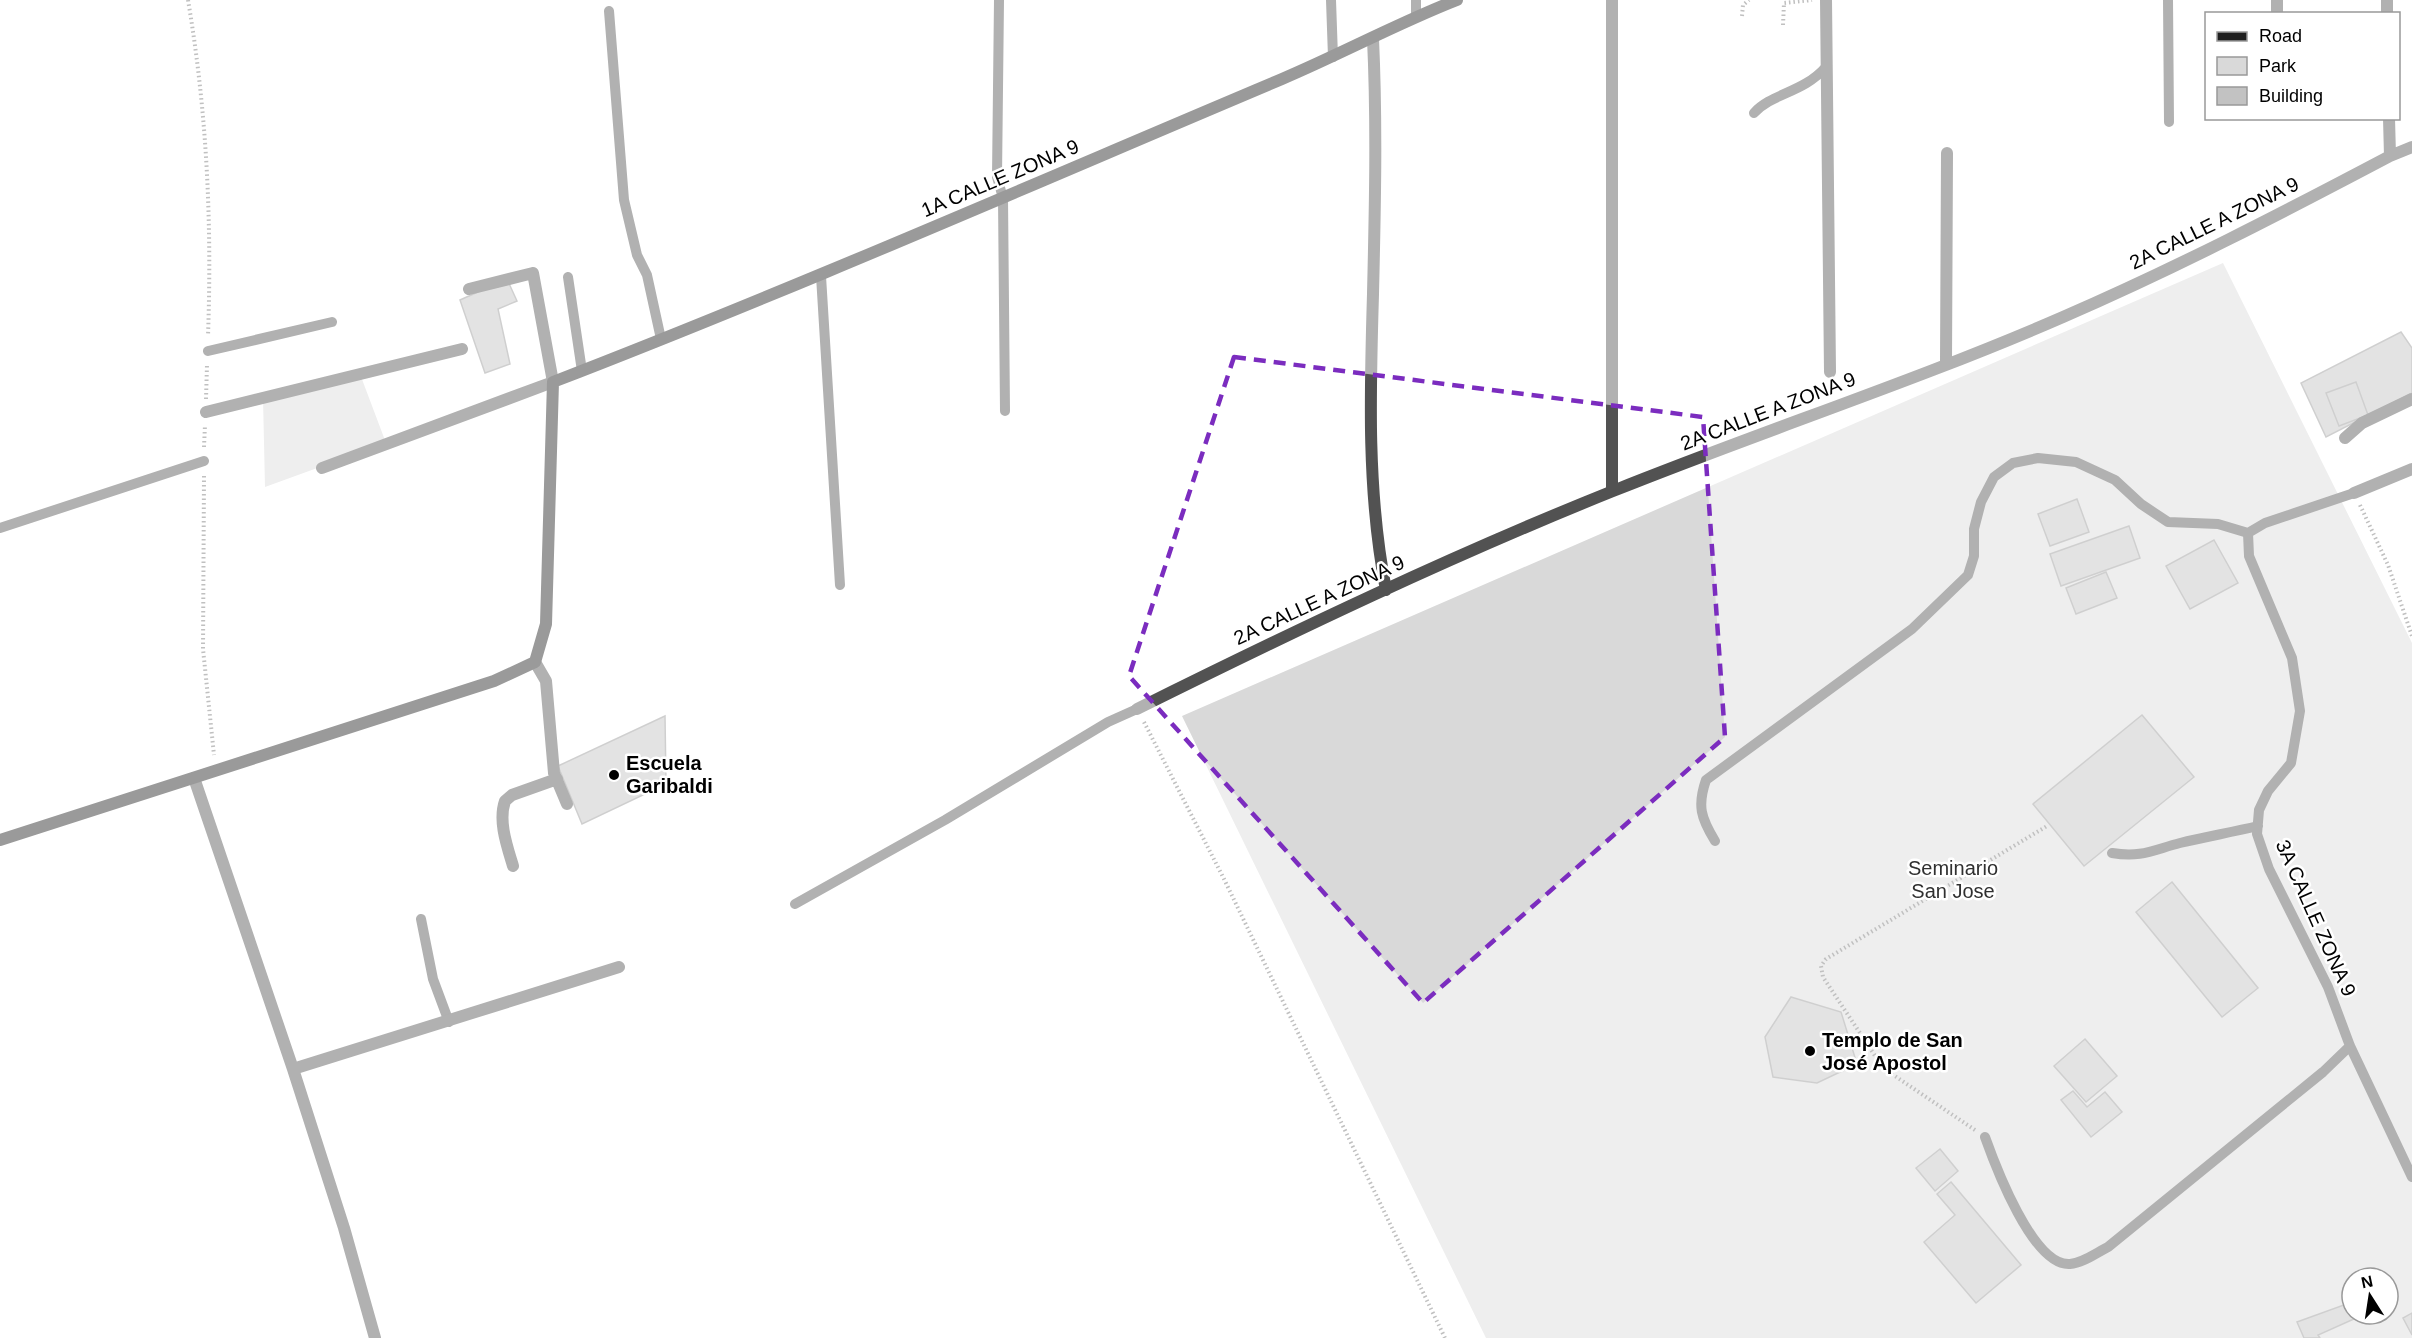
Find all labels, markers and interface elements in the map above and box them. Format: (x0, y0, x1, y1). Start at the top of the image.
legend (2205, 12, 2400, 120)
text: Road (2259, 26, 2302, 46)
text: Park (2259, 56, 2297, 76)
text: Building (2259, 86, 2323, 106)
street label: 1A CALLE ZONA 9 (918, 135, 1082, 221)
street label: 2A CALLE A ZONA 9 (2126, 172, 2302, 274)
street label: 2A CALLE A ZONA 9 (1677, 367, 1859, 455)
street label: 2A CALLE A ZONA 9 (1230, 551, 1408, 649)
place label: Escuela Garibaldi (626, 752, 713, 797)
marker: Escuela Garibaldi (607, 768, 621, 782)
street label: 3A CALLE ZONA 9 (2272, 836, 2360, 1000)
park label: Seminario San Jose (1908, 857, 1998, 902)
place label: Templo de San José Apostol (1822, 1029, 1963, 1074)
marker: Templo de San José Apostol (1803, 1044, 1817, 1058)
north arrow (2340, 1266, 2400, 1326)
text: N (2360, 1272, 2374, 1291)

